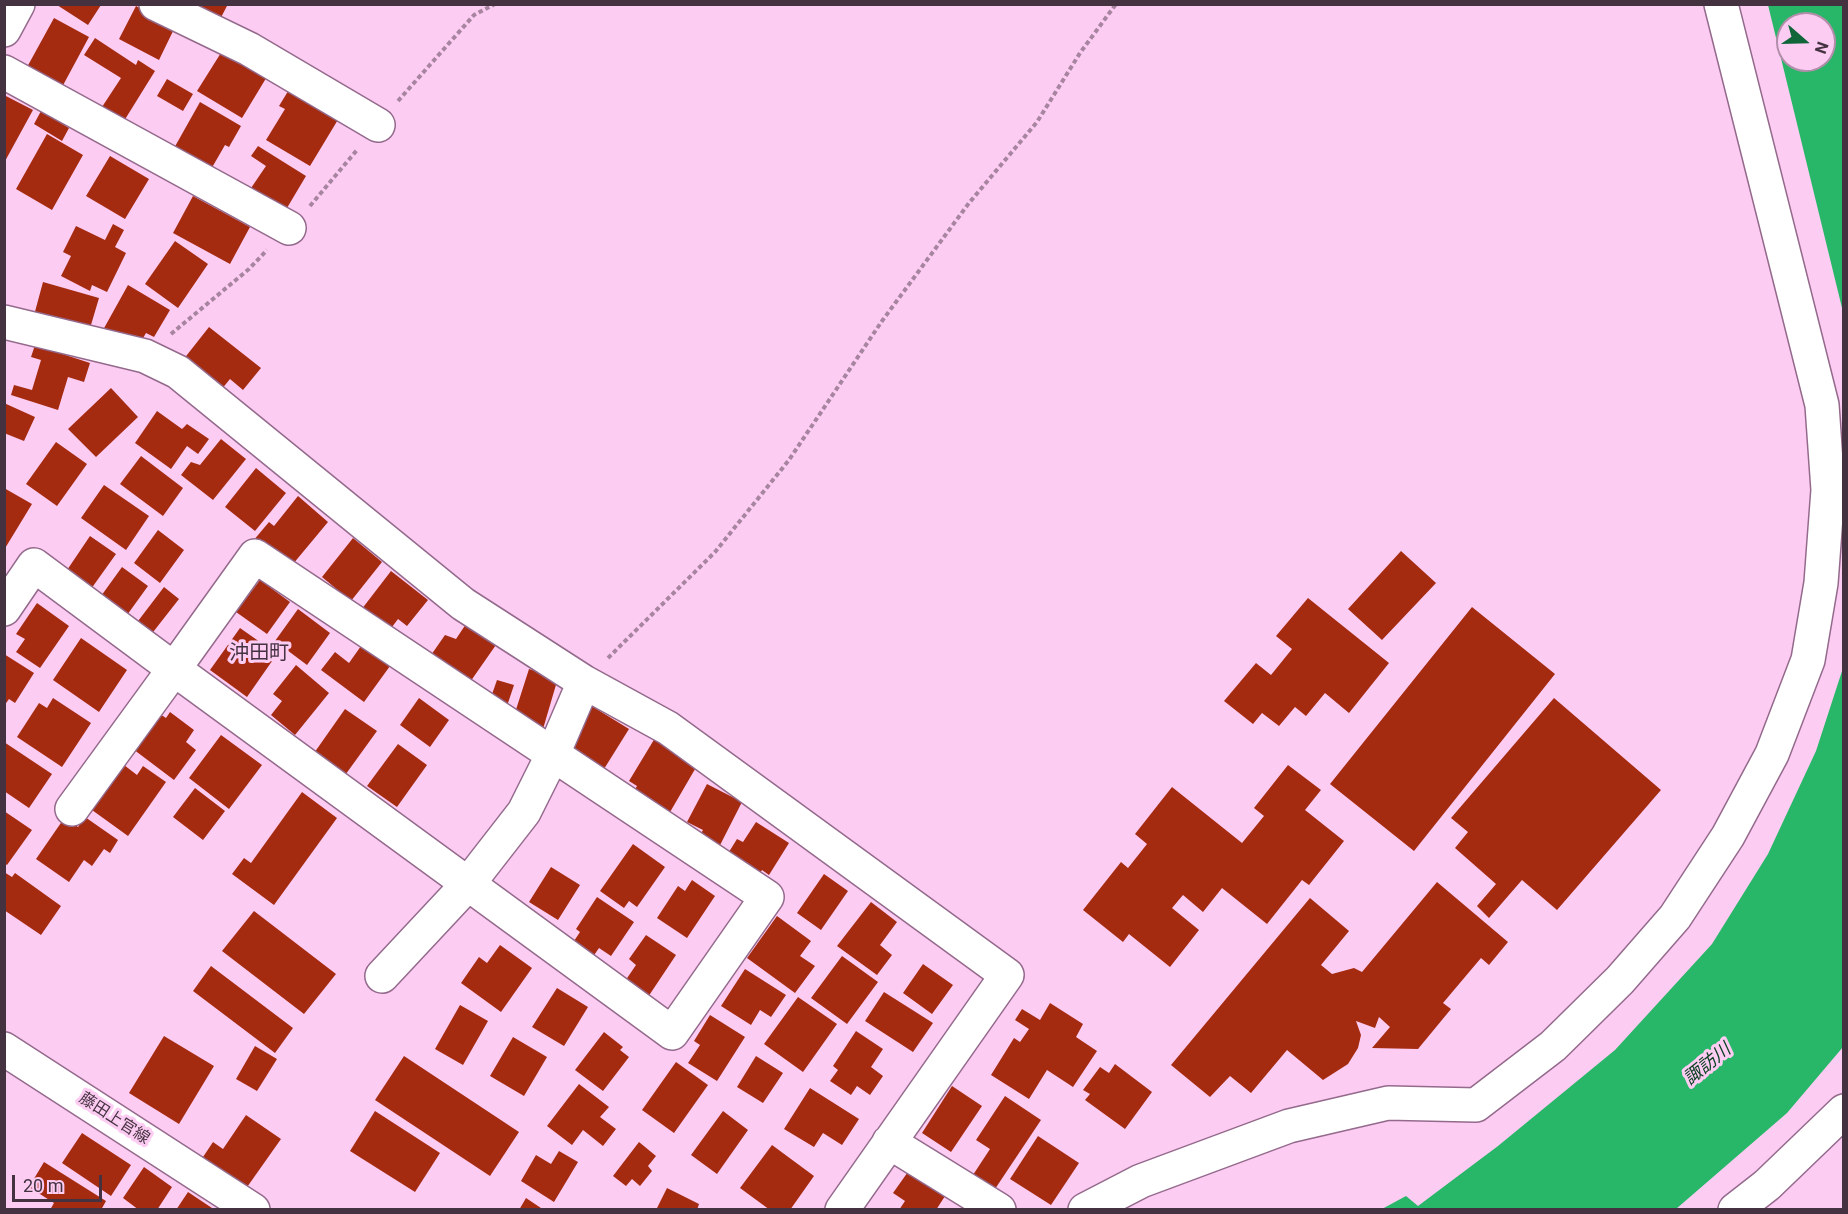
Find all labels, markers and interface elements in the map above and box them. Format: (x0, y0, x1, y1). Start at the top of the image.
north arrow (1776, 12, 1836, 72)
text: N (1811, 39, 1832, 56)
district label: 沖田町 (229, 642, 289, 666)
water label: 諏訪川 (1680, 1040, 1736, 1090)
street label: 藤田上官線 (75, 1089, 153, 1149)
scale bar (15, 1163, 105, 1201)
text: 20 m (23, 1175, 63, 1196)

